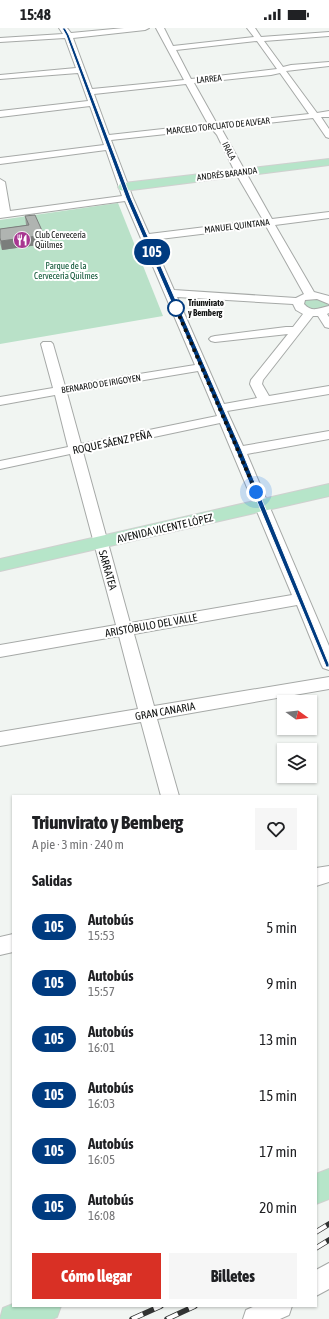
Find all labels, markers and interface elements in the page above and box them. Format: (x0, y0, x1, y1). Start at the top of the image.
text: 15:48 (20, 6, 51, 23)
street label: LARREA (196, 73, 223, 85)
street label: MARCELO TORCUATO DE ALVEAR (166, 116, 271, 136)
street label: IRALA (220, 140, 238, 162)
street label: ANDRÉS BARANDA (196, 165, 258, 183)
street label: MANUEL QUINTANA (204, 217, 271, 235)
restaurant icon: Club Cervecería Quilmes (12, 230, 32, 250)
place label: Club Cervecería Quilmes (35, 230, 86, 250)
line badge: 105 (129, 239, 175, 265)
text: 105 (142, 244, 162, 260)
park label: Parque de la Cervecería Quilmes (34, 261, 98, 281)
place label: Triunvirato y Bemberg (188, 298, 224, 318)
marker: Triunvirato y Bemberg (167, 299, 185, 317)
street label: BERNARDO DE IRIGOYEN (60, 373, 142, 395)
street label: ROQUE SÁENZ PEÑA (71, 428, 153, 456)
your location (246, 482, 266, 502)
street label: AVENIDA VICENTE LÓPEZ (116, 511, 214, 545)
street label: SARRATEA (97, 549, 120, 592)
street label: ARISTÓBULO DEL VALLE (104, 611, 198, 639)
north arrow (277, 695, 317, 735)
map controls (277, 695, 317, 783)
street label: GRAN CANARIA (134, 700, 196, 722)
button: layers (277, 743, 317, 783)
button: heart (255, 808, 297, 850)
text: Triunvirato y Bemberg (32, 811, 183, 833)
text: A pie · 3 min · 240 m (32, 837, 124, 852)
text: Salidas (32, 872, 72, 889)
text: Autobús (88, 911, 133, 928)
text: 105 (44, 919, 64, 935)
text: 5 min (266, 919, 297, 936)
text: 15:53 (88, 928, 115, 943)
text: Autobús (88, 967, 133, 984)
text: 105 (44, 975, 64, 991)
text: 9 min (266, 975, 297, 992)
text: 15:57 (88, 984, 115, 999)
text: Autobús (88, 1023, 133, 1040)
text: 105 (44, 1031, 64, 1047)
text: 13 min (259, 1031, 297, 1048)
text: 16:01 (88, 1040, 115, 1055)
text: Autobús (88, 1079, 133, 1096)
text: 105 (44, 1087, 64, 1103)
text: 15 min (259, 1087, 297, 1104)
text: 16:03 (88, 1096, 115, 1111)
text: Autobús (88, 1135, 133, 1152)
text: 105 (44, 1143, 64, 1159)
text: 17 min (259, 1143, 297, 1160)
text: 16:05 (88, 1152, 115, 1167)
text: Autobús (88, 1191, 133, 1208)
text: 105 (44, 1199, 64, 1215)
text: 20 min (259, 1199, 297, 1216)
text: 16:08 (88, 1208, 115, 1223)
button: Cómo llegar (32, 1253, 161, 1299)
button: Billetes (169, 1253, 297, 1299)

